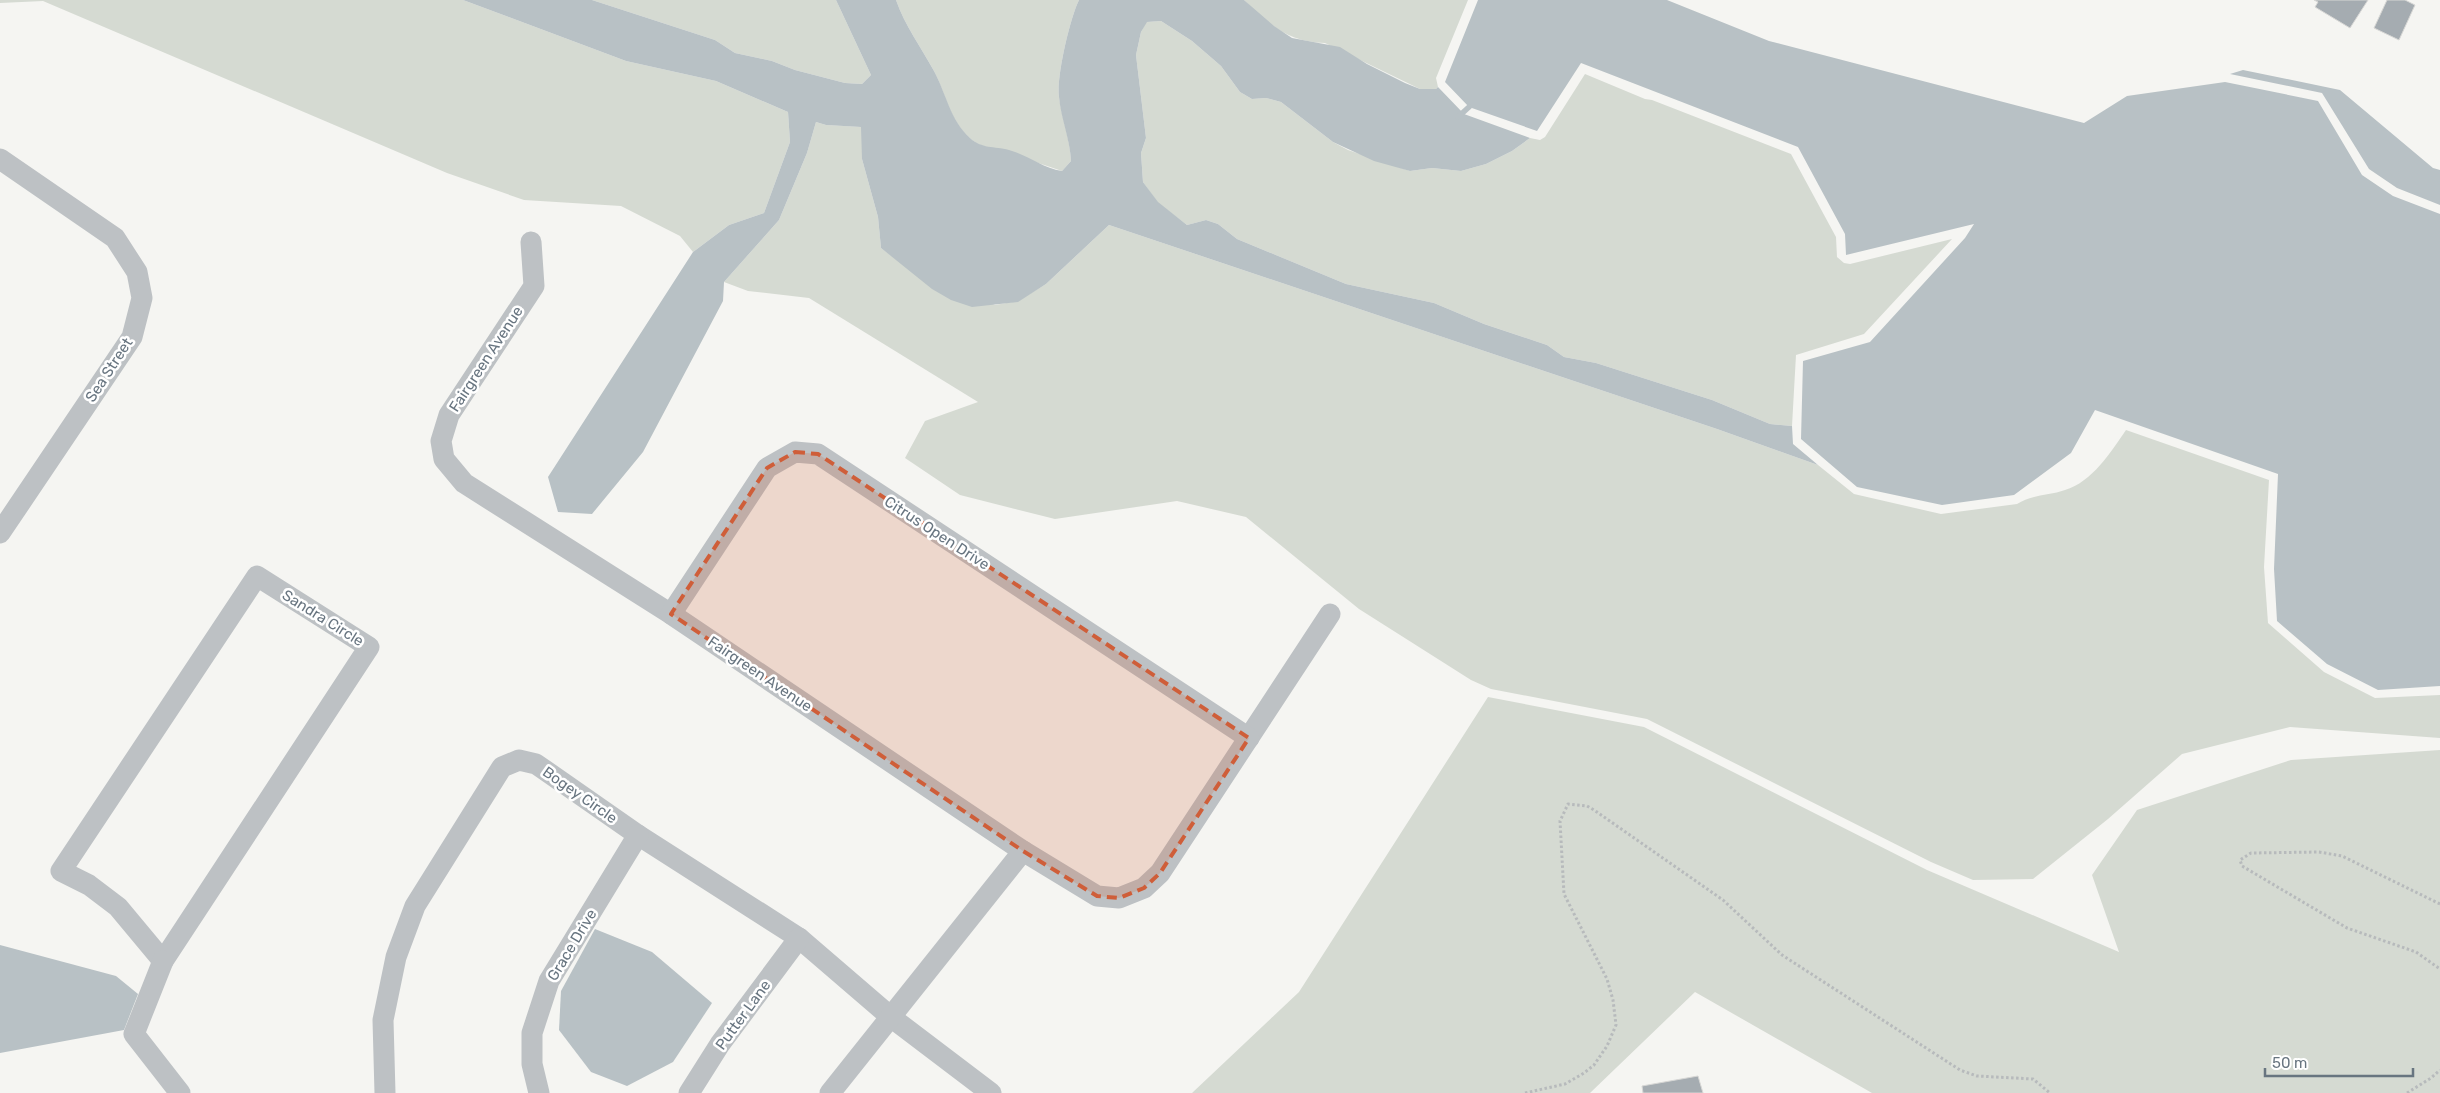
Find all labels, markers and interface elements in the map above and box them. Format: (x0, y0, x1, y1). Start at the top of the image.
street label: Fairgreen Avenue (445, 303, 527, 415)
street label: Sea Street (82, 334, 137, 406)
street label: Citrus Open Drive (881, 492, 993, 574)
street label: Sandra Circle (279, 586, 367, 650)
street label: Fairgreen Avenue (704, 632, 816, 716)
street label: Bogey Circle (539, 763, 621, 827)
street label: Grace Drive (544, 906, 600, 984)
street label: Putter Lane (712, 977, 774, 1053)
scale bar (2265, 1046, 2412, 1078)
text: 50 m (2272, 1054, 2307, 1072)

